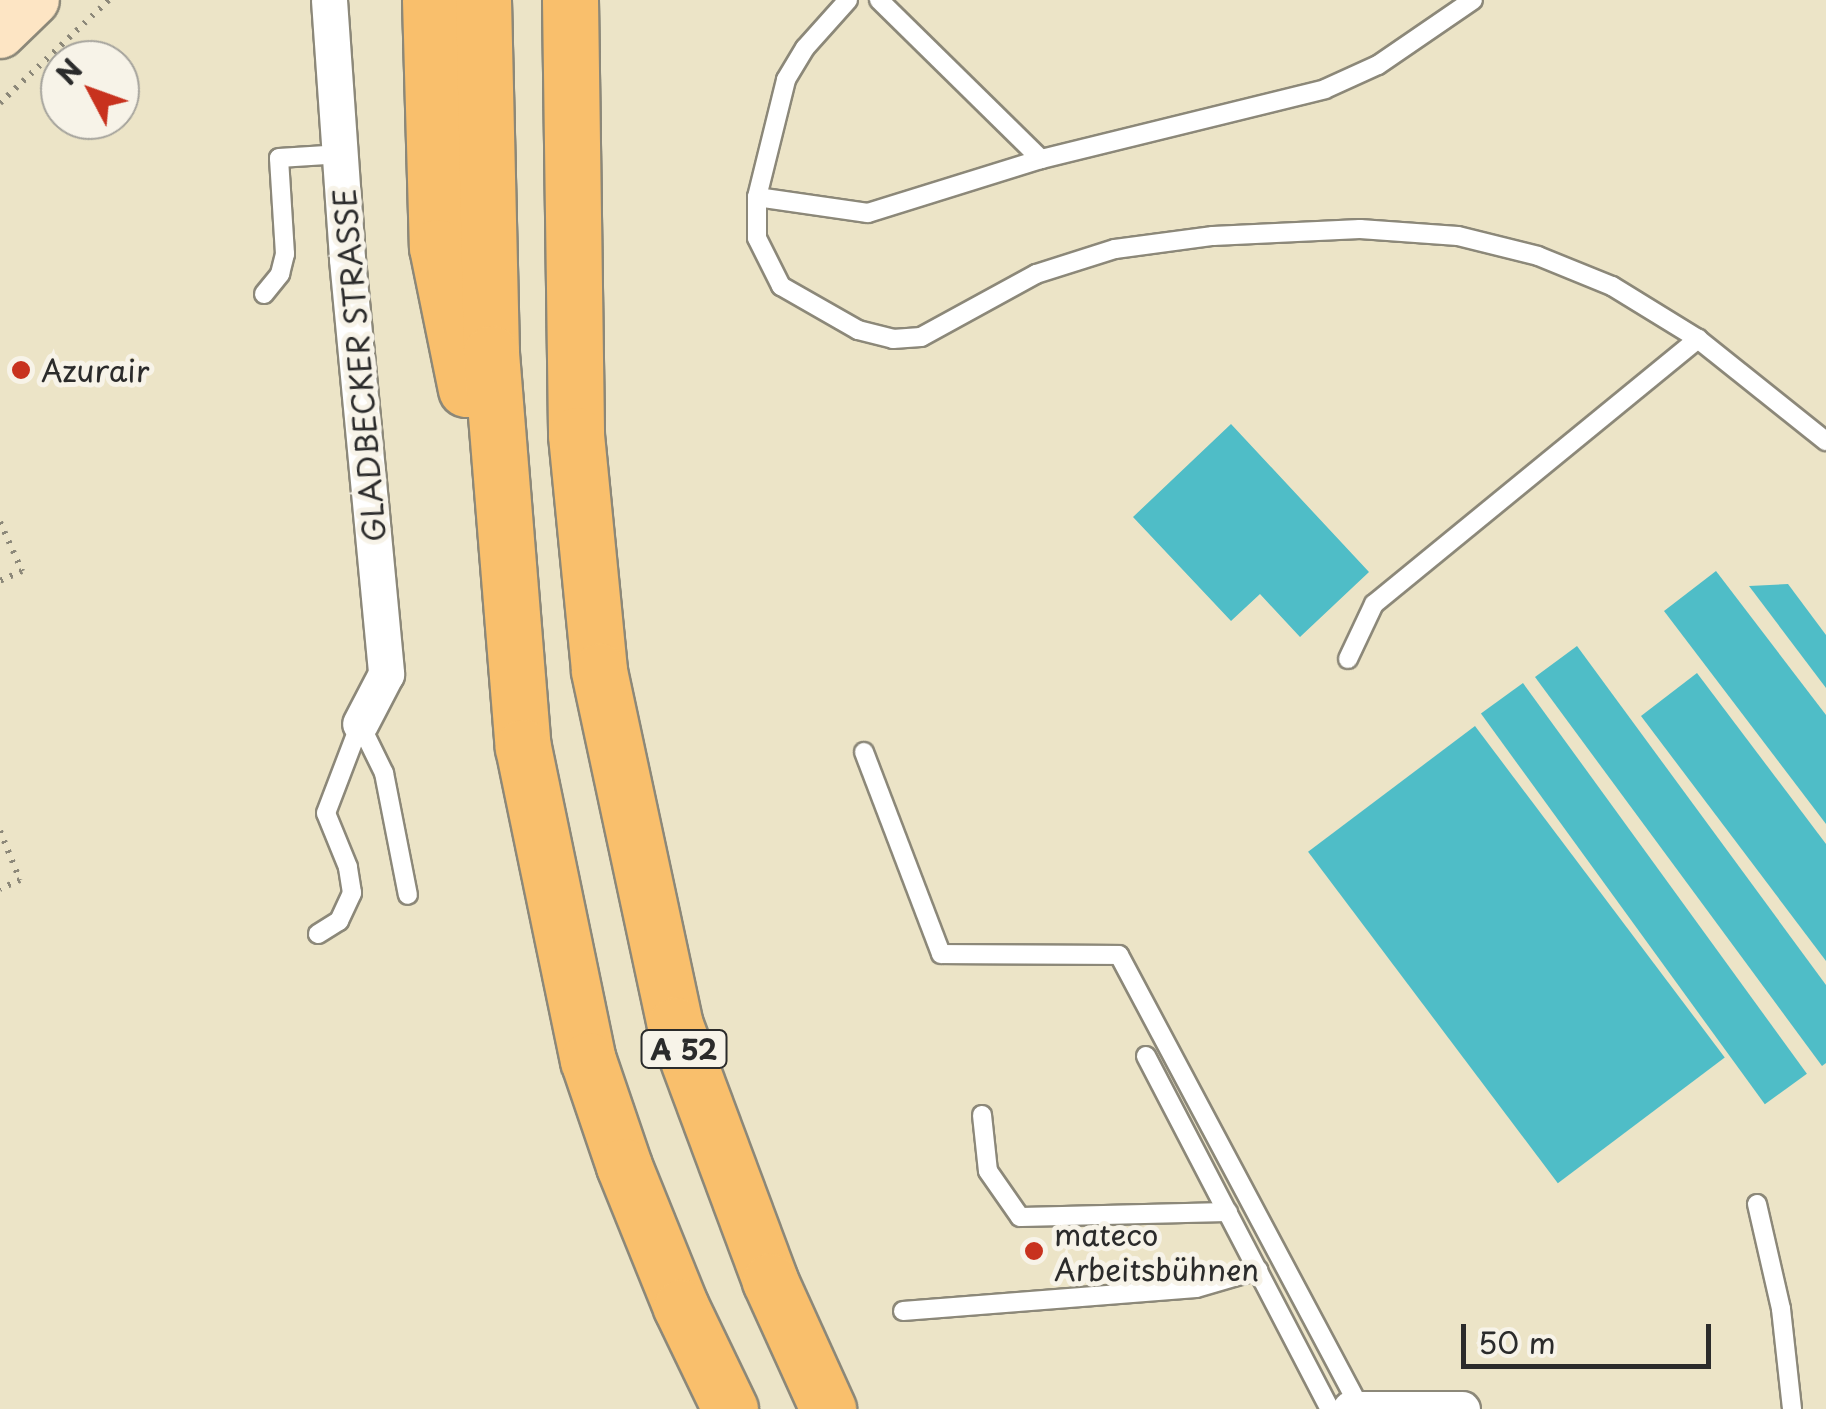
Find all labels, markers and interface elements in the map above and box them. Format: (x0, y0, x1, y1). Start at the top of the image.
north arrow (40, 40, 140, 140)
text: N (45, 49, 92, 94)
street label: GLADBECKER STRASSE (325, 185, 393, 545)
place label: Azurair (41, 352, 149, 388)
marker: Azurair (10, 359, 32, 381)
road number: A 52 (639, 1026, 729, 1072)
place label: mateco Arbeitsbühnen (1054, 1216, 1260, 1286)
marker: mateco Arbeitsbühnen (1023, 1240, 1045, 1262)
scale bar (1466, 1304, 1716, 1366)
text: 50 m (1478, 1319, 1556, 1364)

